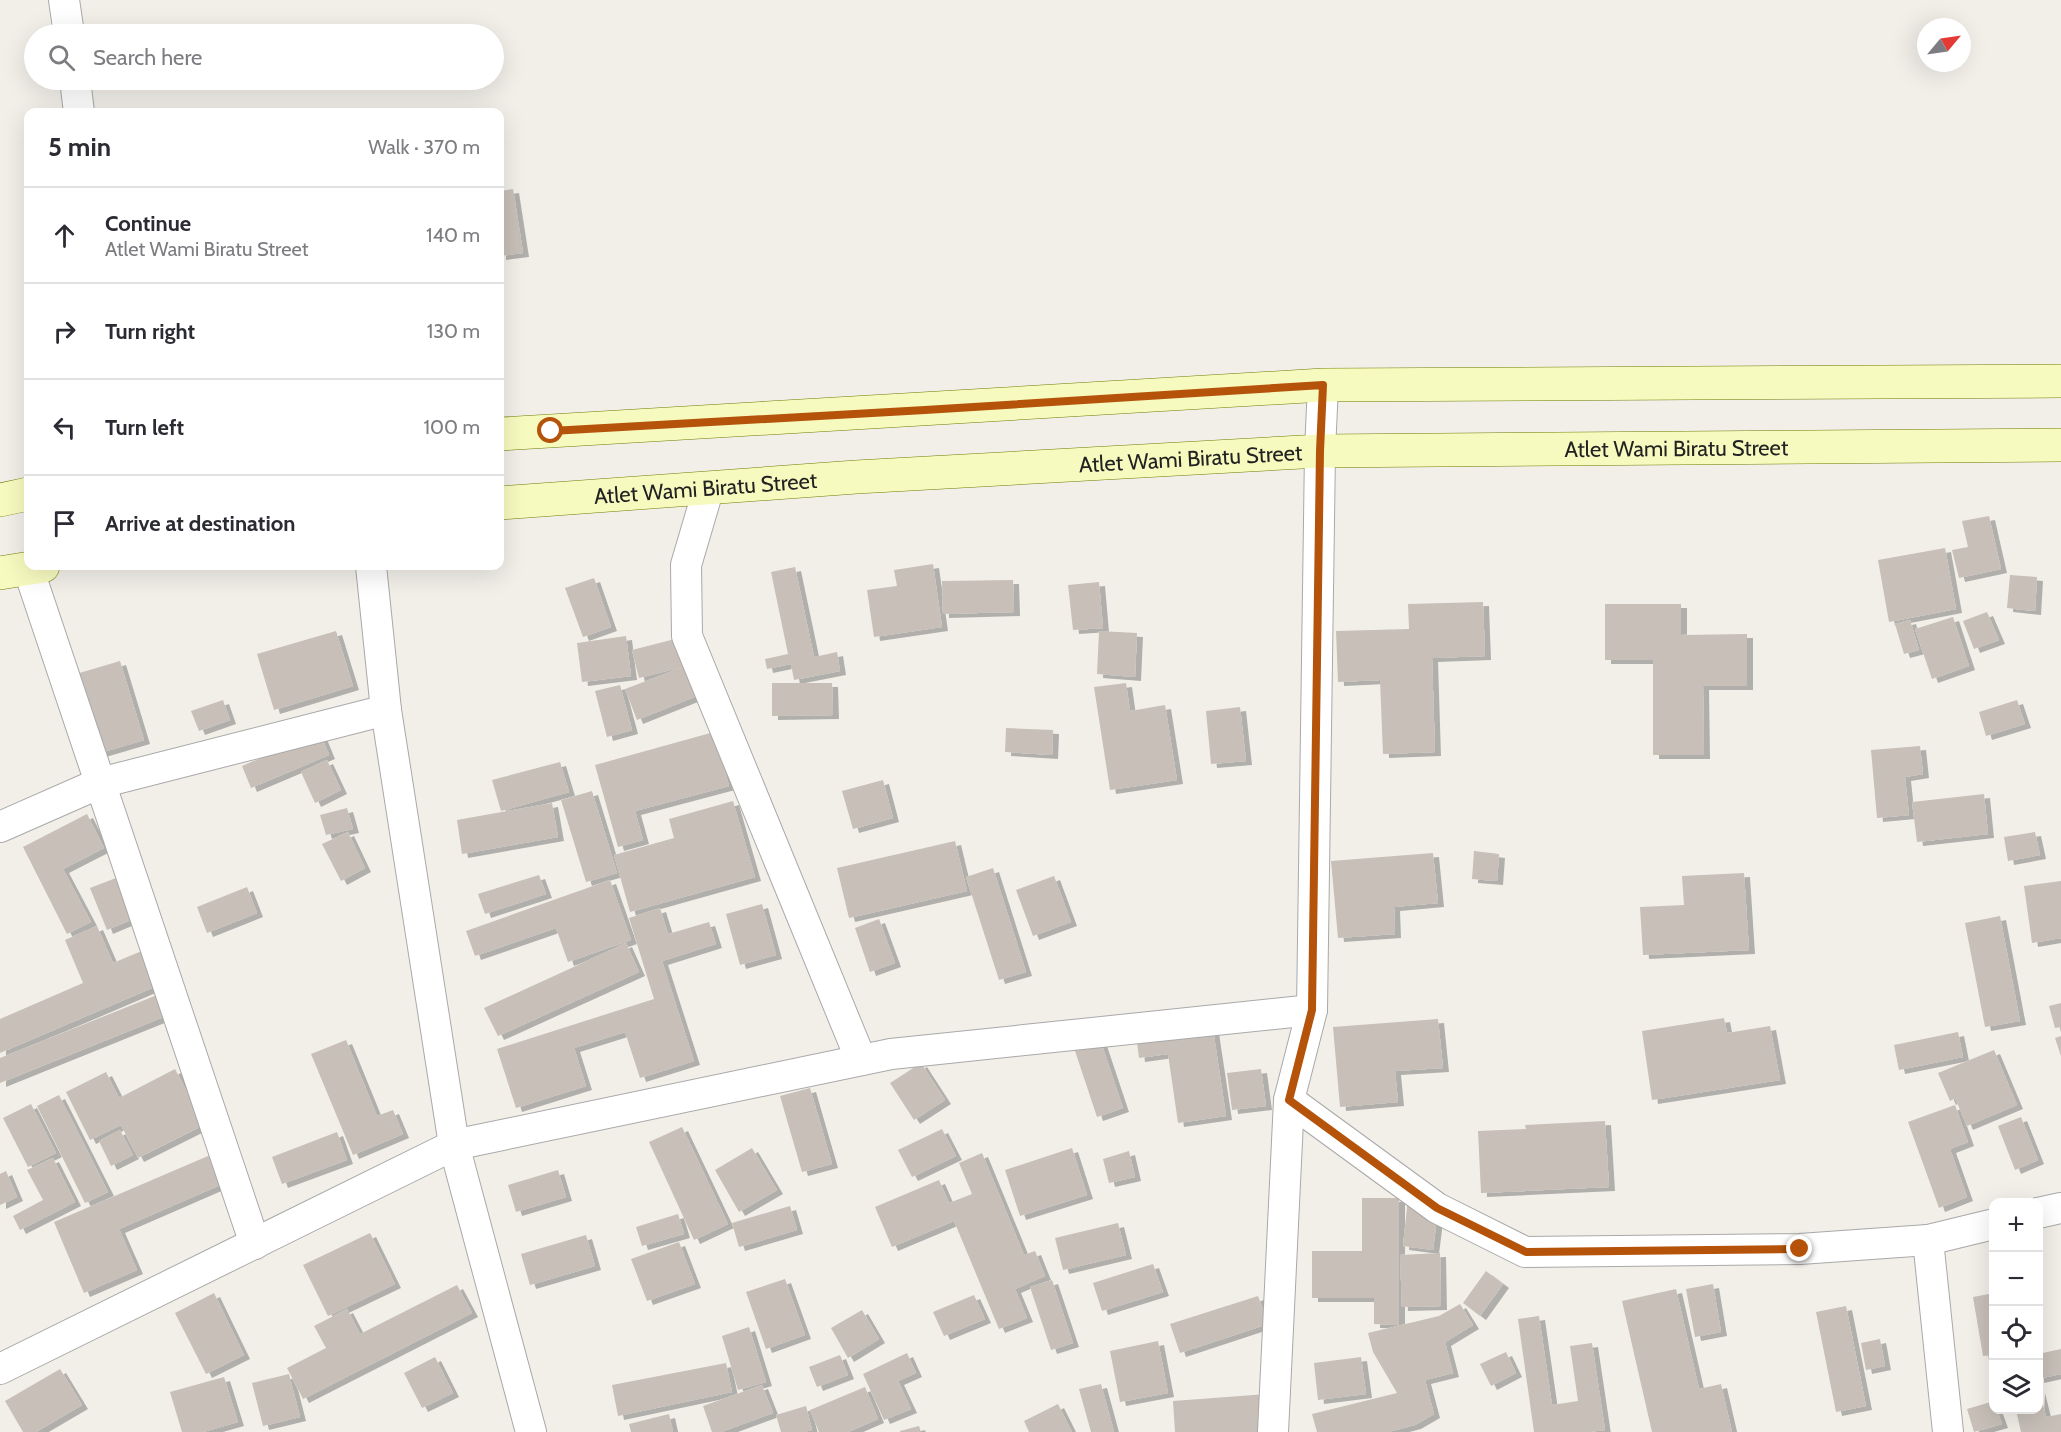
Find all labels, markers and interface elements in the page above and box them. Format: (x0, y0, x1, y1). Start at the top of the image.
north arrow (1917, 18, 1971, 72)
search box (24, 24, 504, 90)
icon: search (45, 41, 78, 74)
text: Search here (93, 44, 202, 71)
text: 5 min (48, 131, 111, 163)
text: Walk · 370 m (368, 135, 480, 159)
text: Continue (105, 210, 191, 237)
icon: ahead (48, 219, 81, 252)
text: 140 m (426, 223, 480, 247)
text: Atlet Wami Biratu Street (105, 237, 308, 261)
icon: right (48, 315, 81, 348)
text: Turn right (105, 318, 195, 345)
text: 130 m (427, 319, 480, 343)
icon: left (48, 411, 81, 444)
text: Turn left (105, 414, 184, 441)
text: 100 m (424, 415, 480, 439)
route start (537, 417, 563, 443)
street label: Atlet Wami Biratu Street (1564, 434, 1789, 463)
street label: Atlet Wami Biratu Street (1078, 439, 1304, 478)
street label: Atlet Wami Biratu Street (593, 467, 819, 510)
icon: arrive (48, 507, 81, 540)
text: Arrive at destination (105, 510, 295, 537)
map controls (1989, 1198, 2043, 1414)
button: + (1989, 1198, 2043, 1252)
route end (1786, 1235, 1812, 1261)
button: − (1989, 1252, 2043, 1306)
button: locate (1989, 1306, 2043, 1360)
button: layers (1989, 1360, 2043, 1414)

